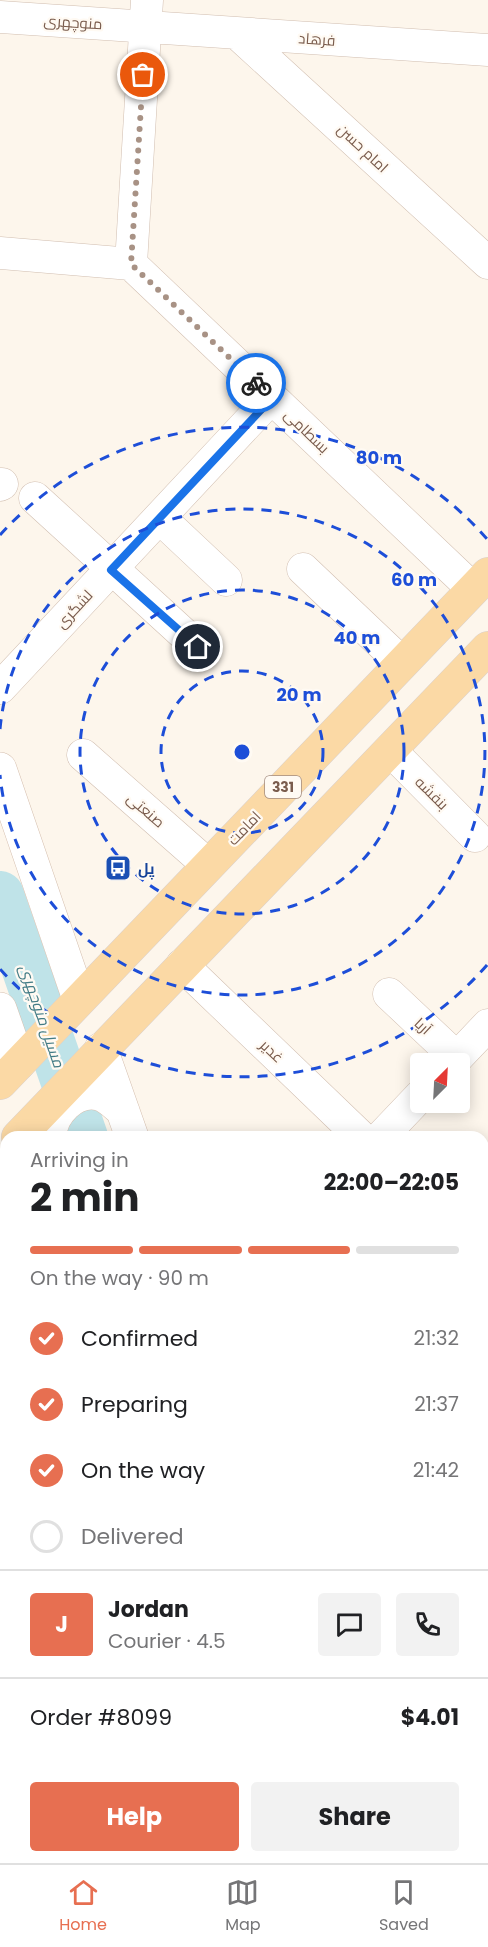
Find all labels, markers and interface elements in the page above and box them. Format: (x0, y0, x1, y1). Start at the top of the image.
street label: منوچهری (43, 9, 103, 35)
street label: فرهاد (298, 27, 336, 51)
pin (117, 49, 168, 100)
icon: bag (126, 58, 159, 91)
street label: امام حسن (333, 119, 393, 177)
courier (226, 353, 286, 413)
icon: bike (240, 367, 273, 400)
street label: بسطامی (280, 404, 334, 458)
text: 80 m (356, 445, 402, 470)
text: 60 m (391, 567, 437, 592)
street label: لشگری (51, 585, 97, 633)
pin (172, 621, 223, 672)
text: 40 m (334, 625, 380, 650)
icon: home (181, 630, 214, 663)
text: 20 m (277, 682, 321, 707)
centre of rings (232, 742, 252, 762)
street label: بنفشه (411, 772, 453, 814)
road number: 331 (265, 776, 301, 798)
street label: صنعتی (123, 788, 169, 832)
street label: امامت (223, 806, 265, 850)
bus stop icon: پل (103, 853, 133, 883)
place label: پل (138, 858, 155, 880)
water label: مسیل منوچهری (14, 961, 71, 1071)
street label: آریا (410, 1013, 436, 1039)
street label: غدیر (255, 1034, 288, 1067)
north arrow (410, 1053, 470, 1113)
map controls (410, 1053, 470, 1113)
text: Arriving in (30, 1146, 129, 1174)
text: 22:00–22:05 (324, 1167, 459, 1198)
text: 2 min (30, 1170, 140, 1225)
text: On the way · 90 m (30, 1264, 209, 1292)
icon: check (30, 1322, 63, 1355)
text: Confirmed (81, 1323, 198, 1354)
text: 21:32 (414, 1324, 459, 1352)
icon: check (30, 1388, 63, 1421)
text: Preparing (81, 1389, 188, 1420)
text: 21:37 (414, 1390, 459, 1418)
icon: check (30, 1454, 63, 1487)
text: On the way (81, 1455, 205, 1486)
text: 21:42 (413, 1456, 459, 1484)
text: Delivered (81, 1521, 184, 1552)
button: chat (318, 1593, 381, 1656)
button: phone (396, 1593, 459, 1656)
text: Jordan (108, 1594, 189, 1625)
text: J (55, 1609, 68, 1640)
text: Courier · 4.5 (108, 1627, 226, 1655)
text: Order #8099 (30, 1702, 172, 1733)
text: $4.01 (401, 1702, 459, 1733)
button: Help (30, 1782, 239, 1851)
button: Share (251, 1782, 459, 1851)
tab: Home (59, 1876, 107, 1937)
tab: Map (225, 1876, 261, 1937)
tab: Saved (379, 1876, 429, 1937)

